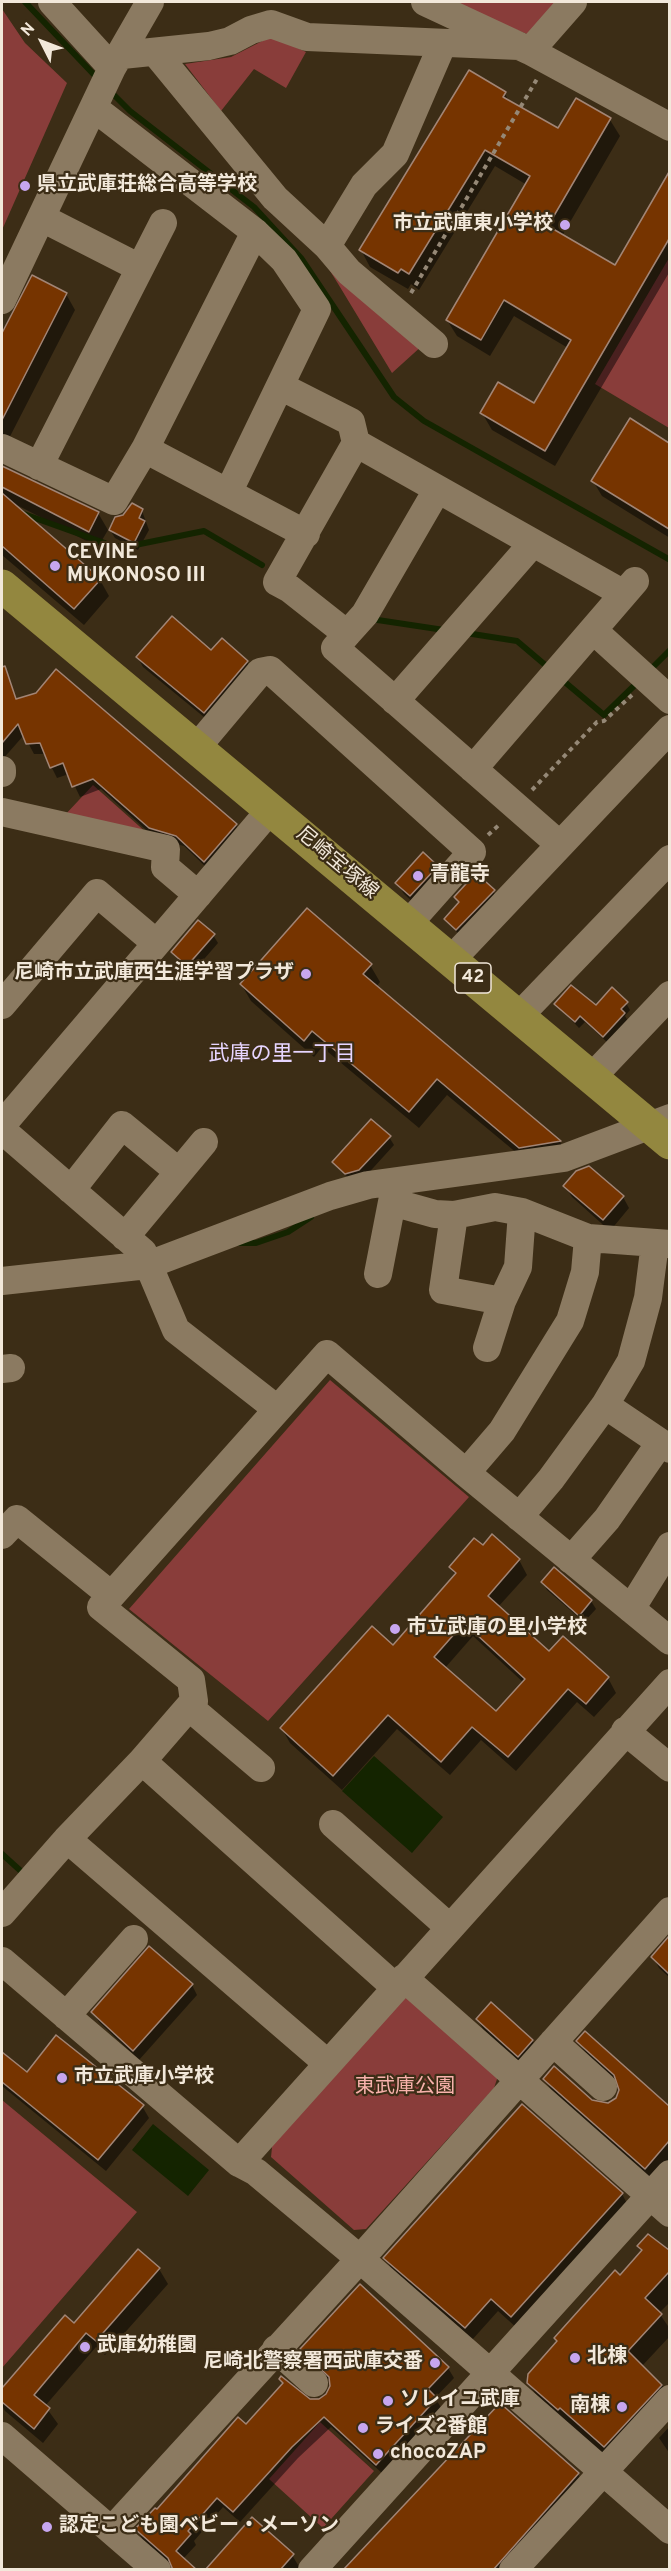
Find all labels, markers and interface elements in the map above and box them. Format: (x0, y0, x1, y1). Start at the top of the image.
north arrow (12, 12, 72, 72)
text: N (17, 19, 40, 41)
place label: 県立武庫荘総合高等学校 (37, 174, 257, 198)
marker: 県立武庫荘総合高等学校 (18, 179, 32, 193)
place label: 市立武庫東小学校 (393, 213, 553, 237)
marker: 市立武庫東小学校 (558, 218, 572, 232)
place label: CEVINE MUKONOSO Ⅲ (67, 542, 206, 589)
marker: CEVINE MUKONOSO Ⅲ (48, 559, 62, 573)
street label: 尼崎宝塚線 (290, 823, 382, 905)
place label: 青龍寺 (430, 864, 490, 888)
marker: 青龍寺 (411, 869, 425, 883)
place label: 尼崎市立武庫西生涯学習プラザ (14, 962, 294, 986)
road number: 42 (455, 963, 491, 993)
marker: 尼崎市立武庫西生涯学習プラザ (299, 967, 313, 981)
district label: 武庫の里一丁目 (209, 1043, 355, 1069)
place label: 市立武庫の里小学校 (407, 1617, 587, 1641)
marker: 市立武庫の里小学校 (388, 1622, 402, 1636)
place label: 市立武庫小学校 (74, 2066, 214, 2090)
marker: 市立武庫小学校 (55, 2071, 69, 2085)
park label: 東武庫公園 (355, 2076, 455, 2100)
place label: 武庫幼稚園 (97, 2335, 197, 2359)
marker: 武庫幼稚園 (78, 2340, 92, 2354)
place label: 北棟 (587, 2346, 627, 2370)
place label: 尼崎北警察署西武庫交番 (203, 2351, 423, 2375)
marker: 北棟 (568, 2351, 582, 2365)
marker: 尼崎北警察署西武庫交番 (428, 2356, 442, 2370)
place label: ソレイユ武庫 (400, 2389, 520, 2413)
marker: ソレイユ武庫 (381, 2394, 395, 2408)
place label: 南棟 (570, 2395, 610, 2419)
marker: 南棟 (615, 2400, 629, 2414)
place label: ライズ2番館 (375, 2416, 487, 2440)
marker: ライズ2番館 (356, 2421, 370, 2435)
place label: chocoZAP (390, 2442, 486, 2466)
marker: chocoZAP (371, 2447, 385, 2461)
place label: 認定こども園ベビー・メーソン (59, 2515, 339, 2539)
marker: 認定こども園ベビー・メーソン (40, 2520, 54, 2534)

